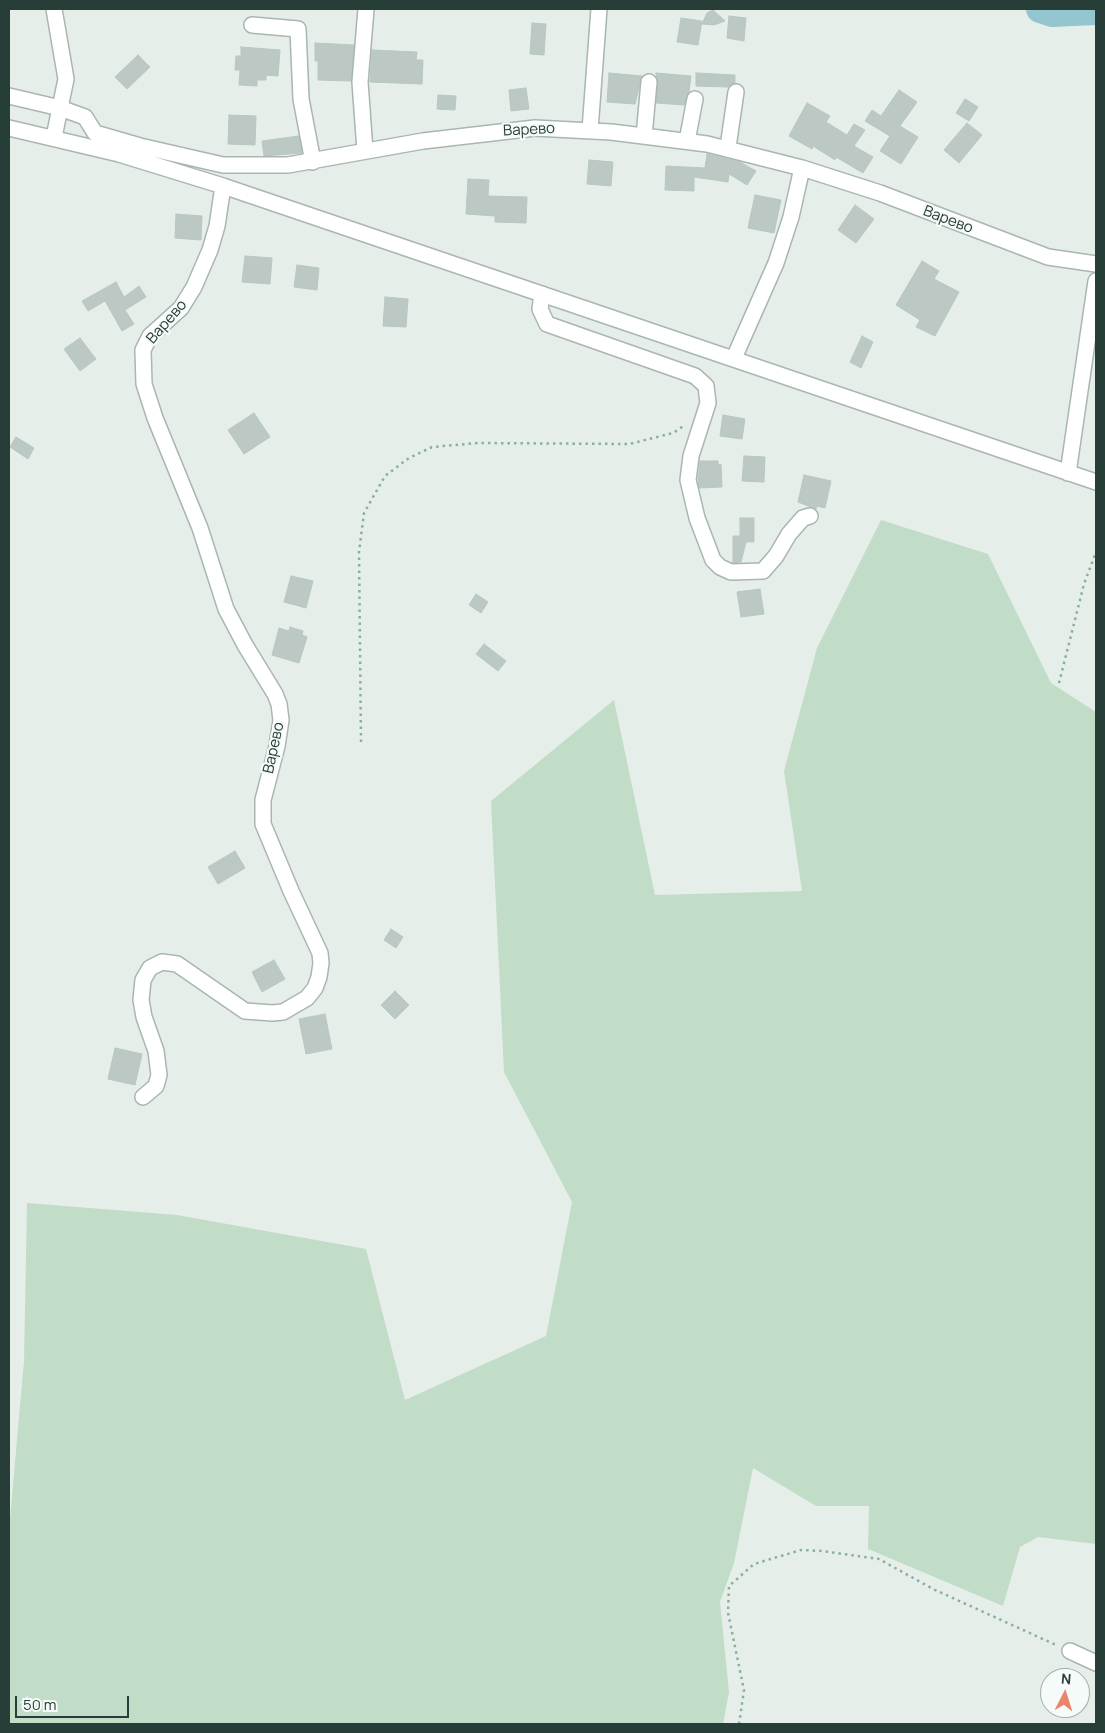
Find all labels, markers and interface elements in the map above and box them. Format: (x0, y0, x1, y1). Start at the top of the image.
street label: Варево (503, 120, 555, 140)
street label: Варево (920, 202, 976, 238)
street label: Варево (143, 296, 191, 348)
street label: Варево (260, 721, 288, 775)
north arrow (1040, 1668, 1090, 1718)
text: N (1060, 1669, 1072, 1688)
scale bar (18, 1686, 131, 1718)
text: 50 m (23, 1694, 57, 1715)

